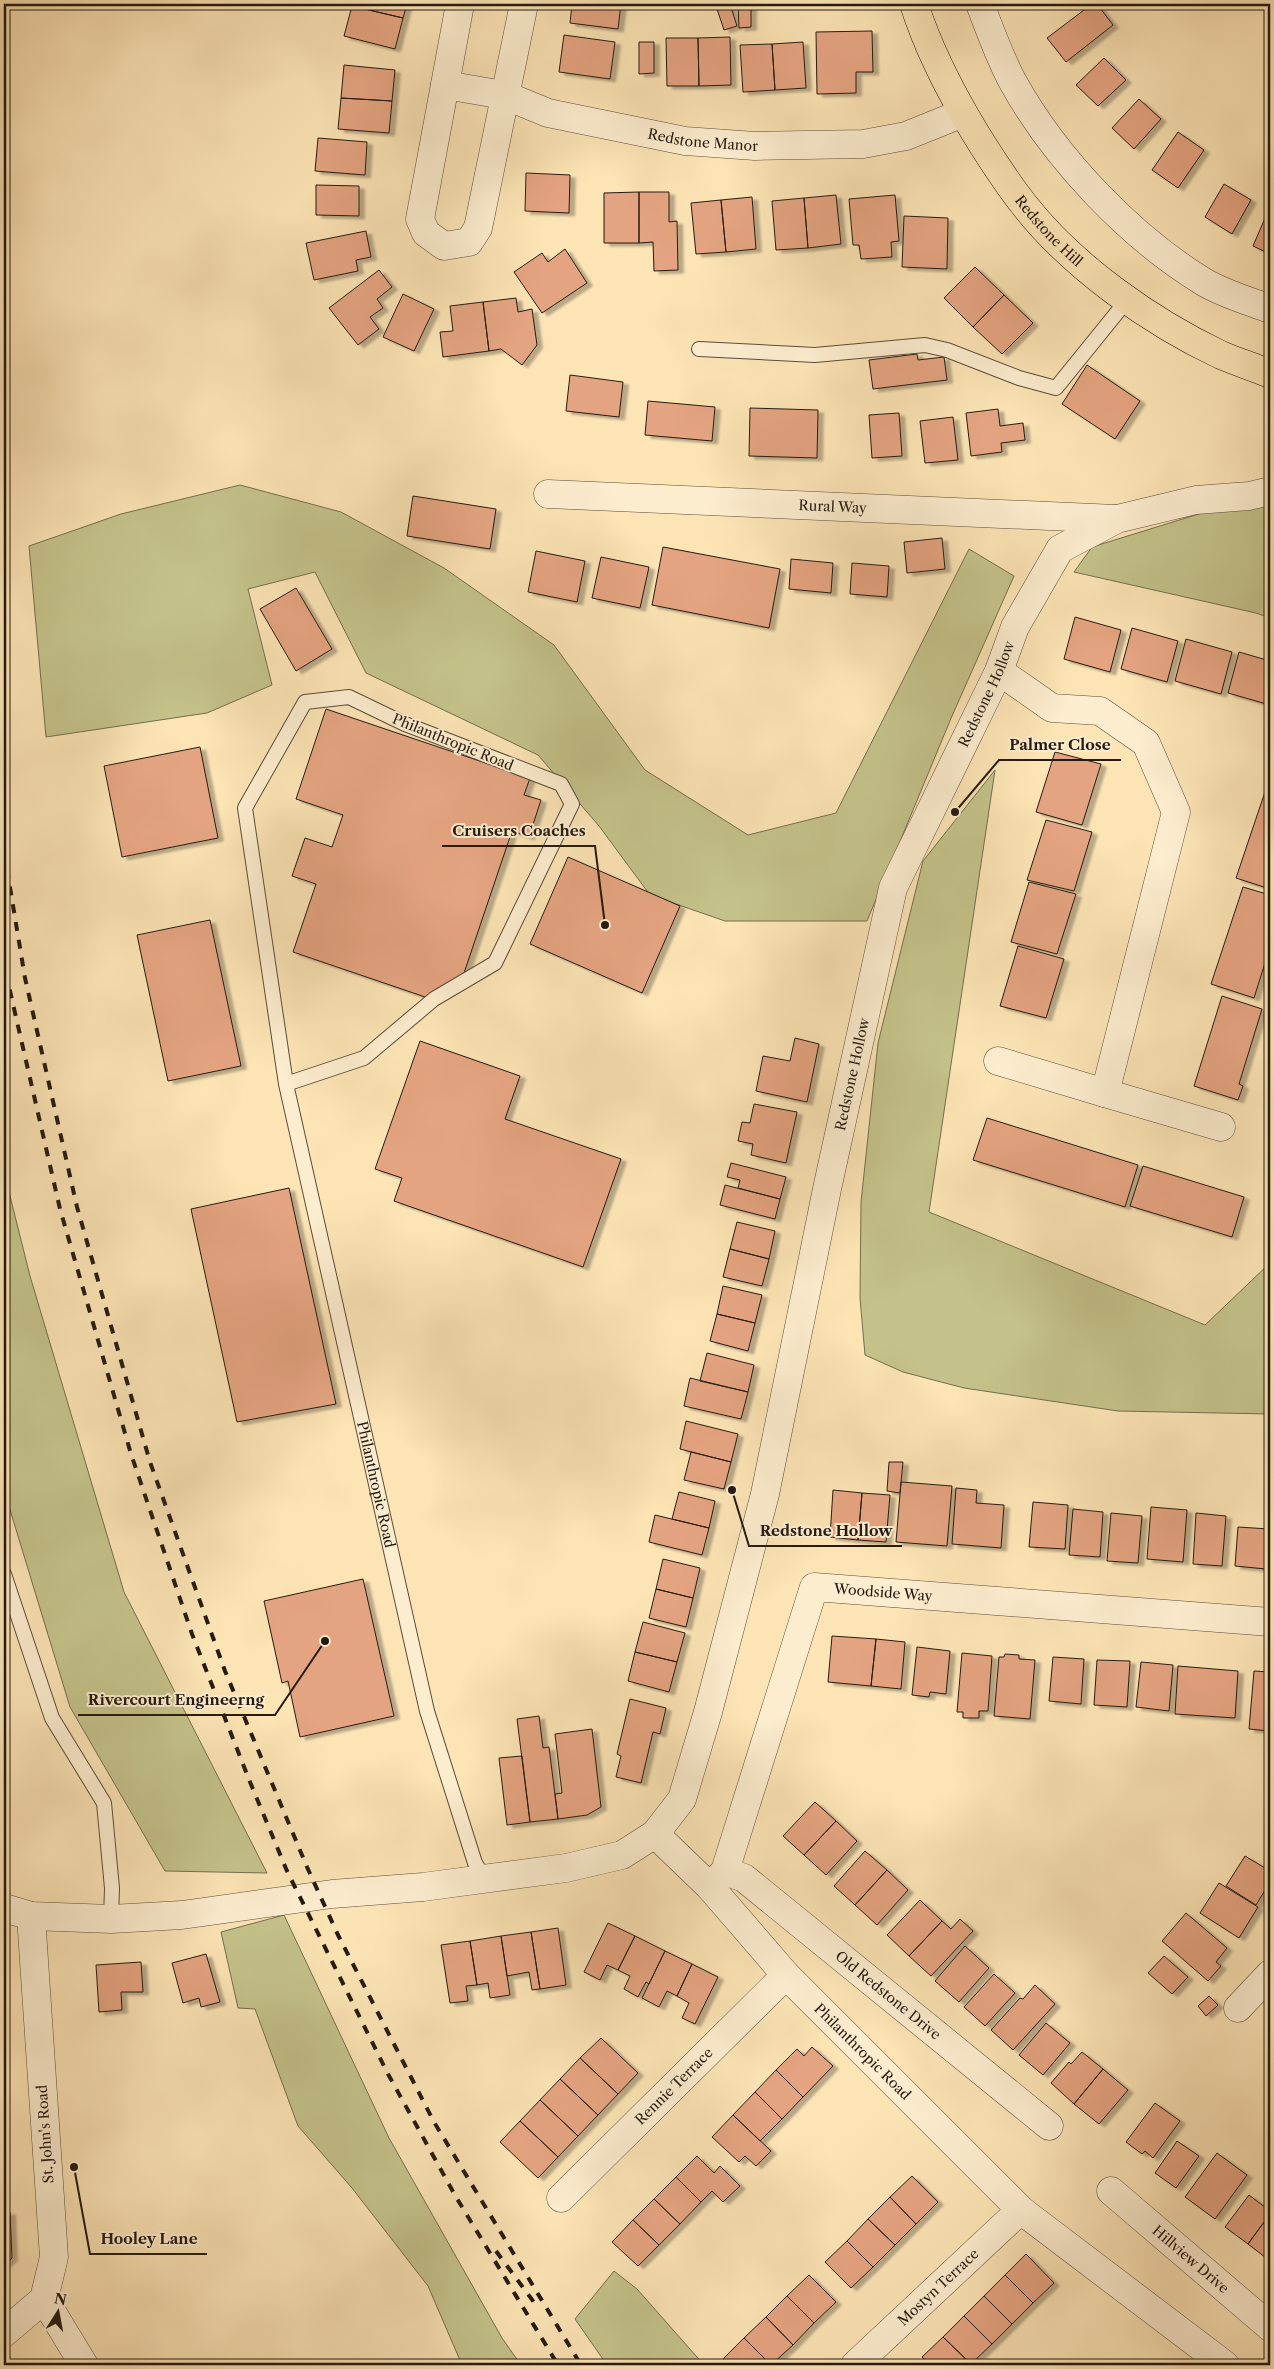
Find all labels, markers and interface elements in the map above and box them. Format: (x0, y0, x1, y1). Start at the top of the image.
street label: Redstone Manor (646, 125, 758, 155)
street label: Redstone Hill (1011, 192, 1086, 270)
street label: Rural Way (798, 496, 867, 517)
street label: Redstone Hollow (954, 638, 1018, 750)
street label: Philanthropic Road (390, 709, 517, 775)
callout: Palmer Close (999, 730, 1121, 760)
text: Palmer Close (1009, 735, 1111, 754)
callout: Cruisers Coaches (442, 816, 595, 846)
text: Cruisers Coaches (452, 821, 586, 840)
street label: Redstone Hollow (831, 1016, 873, 1132)
street label: Philanthropic Road (353, 1419, 399, 1550)
callout: Redstone Hollow (749, 1516, 902, 1546)
text: Redstone Hollow (760, 1521, 893, 1540)
street label: Woodside Way (832, 1579, 933, 1605)
callout: Rivercourt Engineerng (78, 1685, 275, 1715)
text: Rivercourt Engineerng (88, 1690, 264, 1709)
street label: Old Redstone Drive (832, 1947, 945, 2044)
street label: Philanthropic Road (811, 2000, 915, 2104)
street label: Rennie Terrace (631, 2044, 717, 2128)
street label: St. John's Road (33, 2084, 57, 2184)
street label: Hillview Drive (1149, 2221, 1233, 2297)
callout: Hooley Lane (90, 2224, 207, 2254)
text: Hooley Lane (100, 2229, 198, 2248)
street label: Mostyn Terrace (894, 2245, 983, 2329)
north arrow (32, 2286, 82, 2336)
text: N (53, 2289, 68, 2309)

